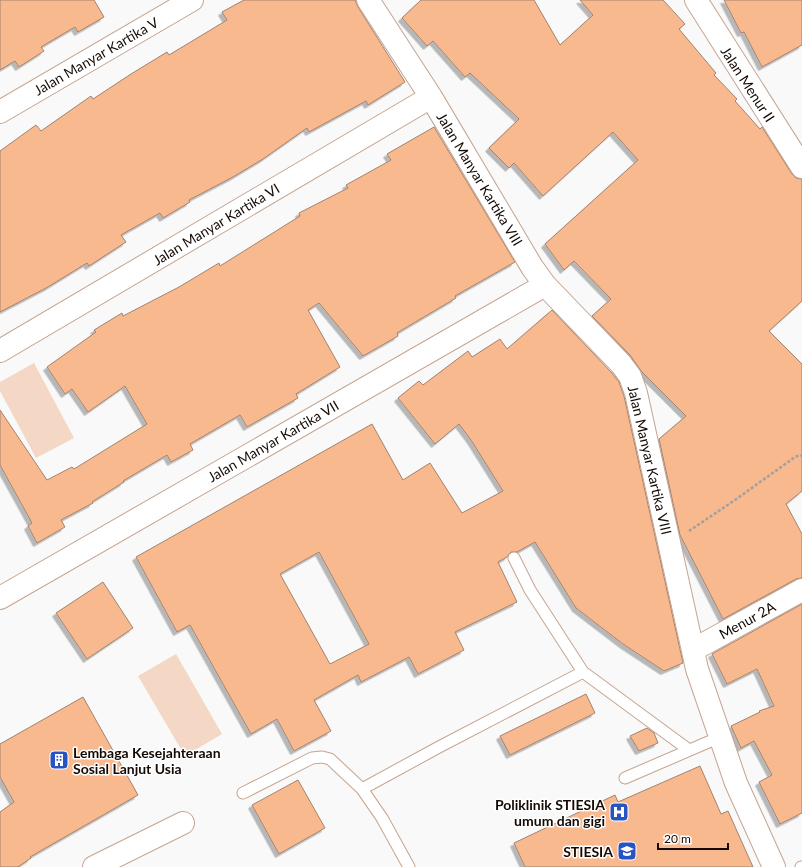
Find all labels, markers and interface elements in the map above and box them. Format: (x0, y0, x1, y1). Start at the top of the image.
street label: Jalan Manyar Kartika V (31, 13, 162, 99)
street label: Jalan Menur II (717, 43, 779, 125)
street label: Jalan Manyar Kartika VIII (433, 109, 527, 249)
street label: Jalan Manyar Kartika VI (150, 179, 282, 269)
street label: Jalan Manyar Kartika VIII (625, 384, 675, 536)
street label: Jalan Manyar Kartika VII (204, 397, 342, 485)
street label: Menur 2A (716, 597, 779, 642)
place label: Lembaga Kesejahteraan Sosial Lanjut Usia (73, 744, 221, 777)
building icon: Lembaga Kesejahteraan Sosial Lanjut Usia (48, 749, 70, 771)
place label: Poliklinik STIESIA umum dan gigi (495, 796, 605, 829)
hospital icon: Poliklinik STIESIA umum dan gigi (608, 801, 630, 823)
scale bar (658, 825, 728, 851)
text: 20 m (664, 831, 691, 846)
school or university icon: STIESIA (616, 840, 638, 862)
place label: STIESIA (563, 843, 613, 860)

